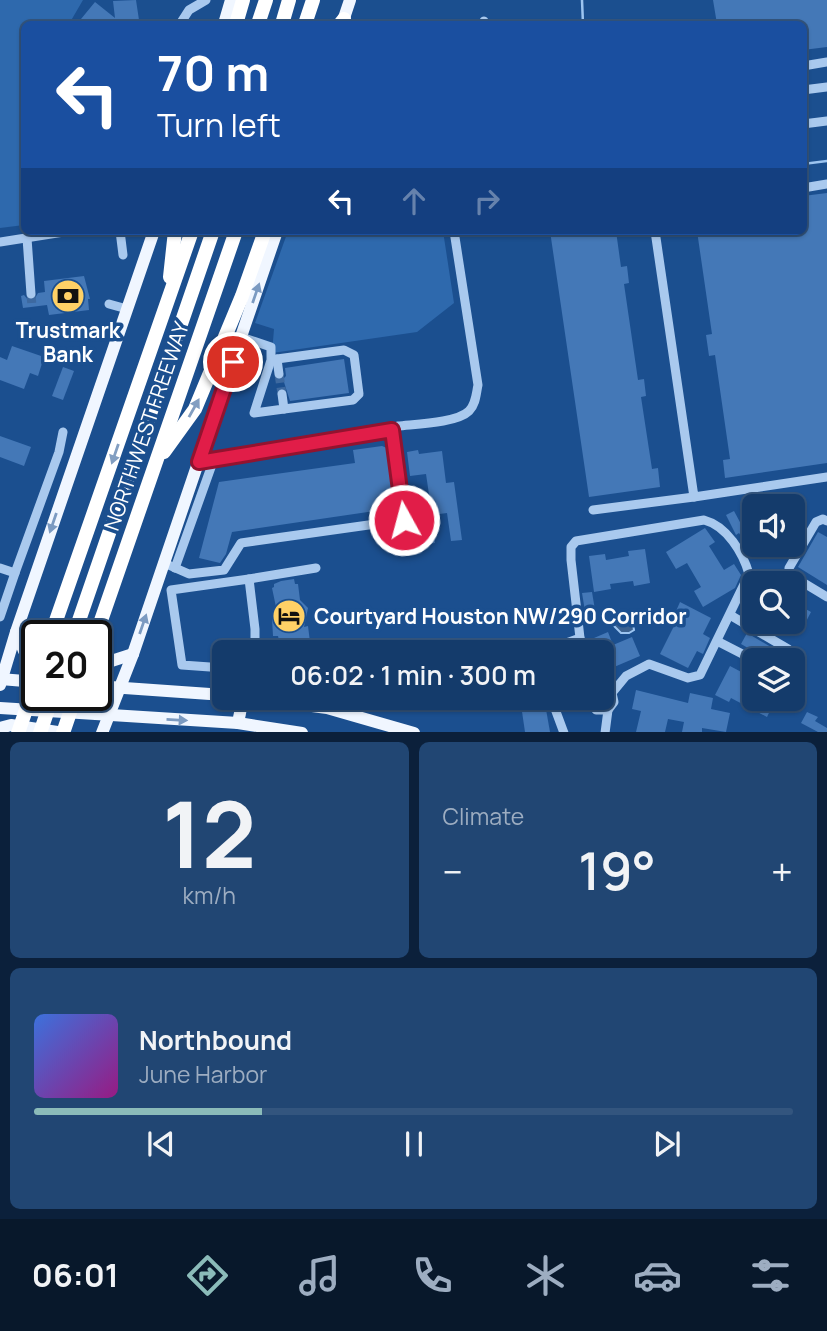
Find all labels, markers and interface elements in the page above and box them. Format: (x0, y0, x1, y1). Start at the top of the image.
text: 70 m (157, 39, 269, 106)
icon: left (42, 49, 133, 140)
text: Turn left (157, 103, 281, 147)
icon: left (322, 182, 360, 220)
icon: ahead (395, 182, 433, 220)
icon: right (468, 182, 506, 220)
bank icon: Trustmark Bank (49, 277, 87, 315)
one-way arrow (251, 282, 262, 303)
place label: Trustmark Bank (16, 316, 121, 368)
street label: NORTHWEST FREEWAY (97, 317, 195, 534)
pin (203, 332, 263, 392)
icon: arrive (214, 343, 252, 381)
one-way arrow (188, 398, 200, 418)
one-way arrow (109, 443, 120, 464)
position arrow (367, 483, 441, 557)
map controls (742, 494, 805, 711)
button: sound (742, 494, 805, 557)
one-way arrow (47, 513, 58, 534)
button: search (742, 571, 805, 634)
hotel icon: Courtyard Houston NW/290 Corridor (270, 597, 308, 635)
place label: Courtyard Houston NW/290 Corridor (314, 602, 687, 630)
one-way arrow (138, 614, 149, 635)
speed limit sign: 20 (21, 620, 112, 711)
button: layers (742, 648, 805, 711)
text: 06:02 · 1 min · 300 m (290, 657, 536, 693)
one-way arrow (166, 714, 188, 725)
text: 12 (162, 771, 256, 895)
text: Climate (443, 800, 524, 832)
text: 19° (578, 835, 656, 906)
text: − (443, 845, 463, 897)
text: + (771, 845, 793, 897)
text: km/h (183, 879, 236, 911)
text: Northbound (139, 1022, 292, 1058)
text: June Harbor (139, 1058, 267, 1090)
icon: previous (142, 1125, 180, 1163)
icon: pause (395, 1125, 433, 1163)
icon: next (648, 1125, 686, 1163)
icon: directions (183, 1251, 232, 1300)
icon: music (295, 1251, 344, 1300)
icon: phone (408, 1251, 457, 1300)
icon: climate (521, 1251, 570, 1300)
icon: car (633, 1251, 682, 1300)
icon: filters (746, 1251, 795, 1300)
text: 06:01 (32, 1253, 119, 1297)

